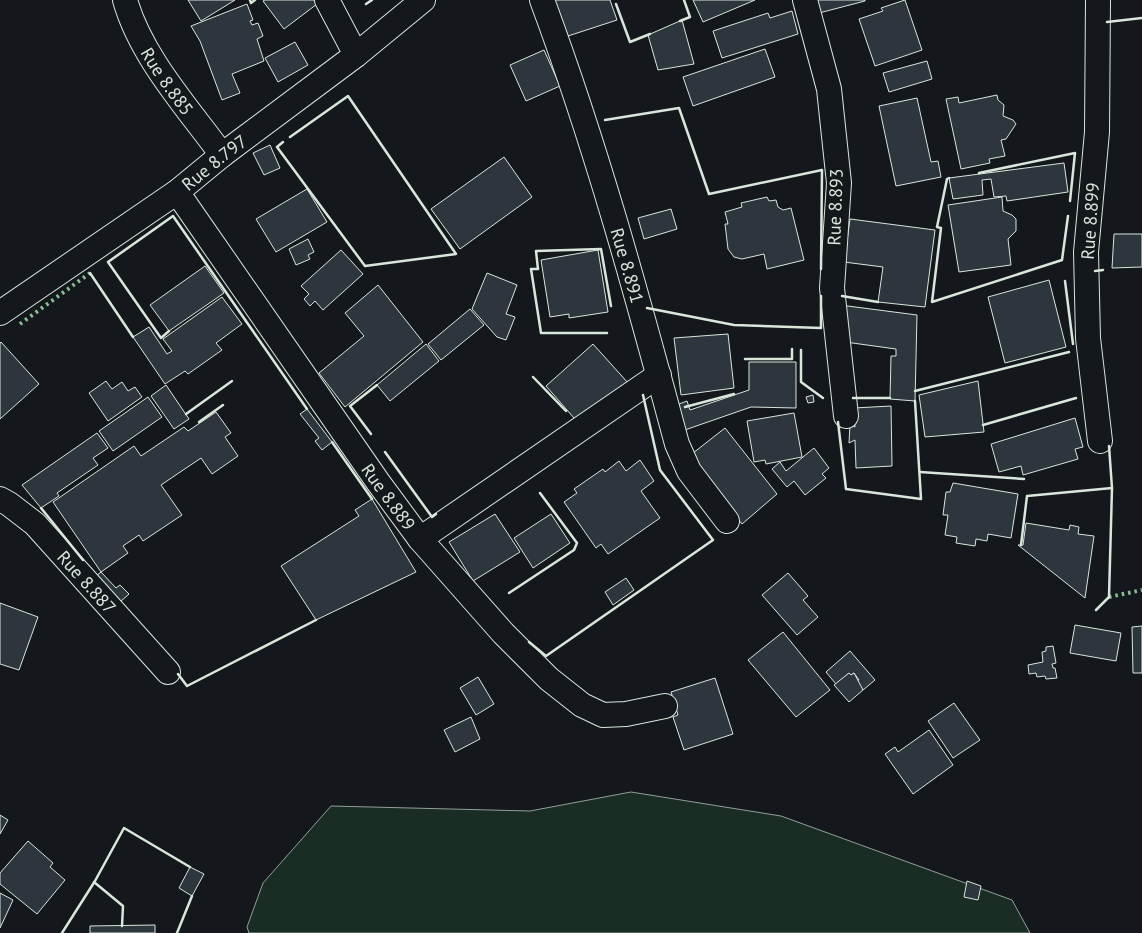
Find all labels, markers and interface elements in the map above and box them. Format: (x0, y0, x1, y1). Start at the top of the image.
street label: Rue 8.885 (136, 43, 199, 120)
street label: Rue 8.797 (177, 129, 251, 195)
street label: Rue 8.893 (822, 168, 848, 246)
street label: Rue 8.899 (1076, 182, 1104, 260)
street label: Rue 8.891 (606, 225, 649, 306)
street label: Rue 8.889 (357, 459, 421, 535)
street label: Rue 8.887 (53, 546, 121, 618)

